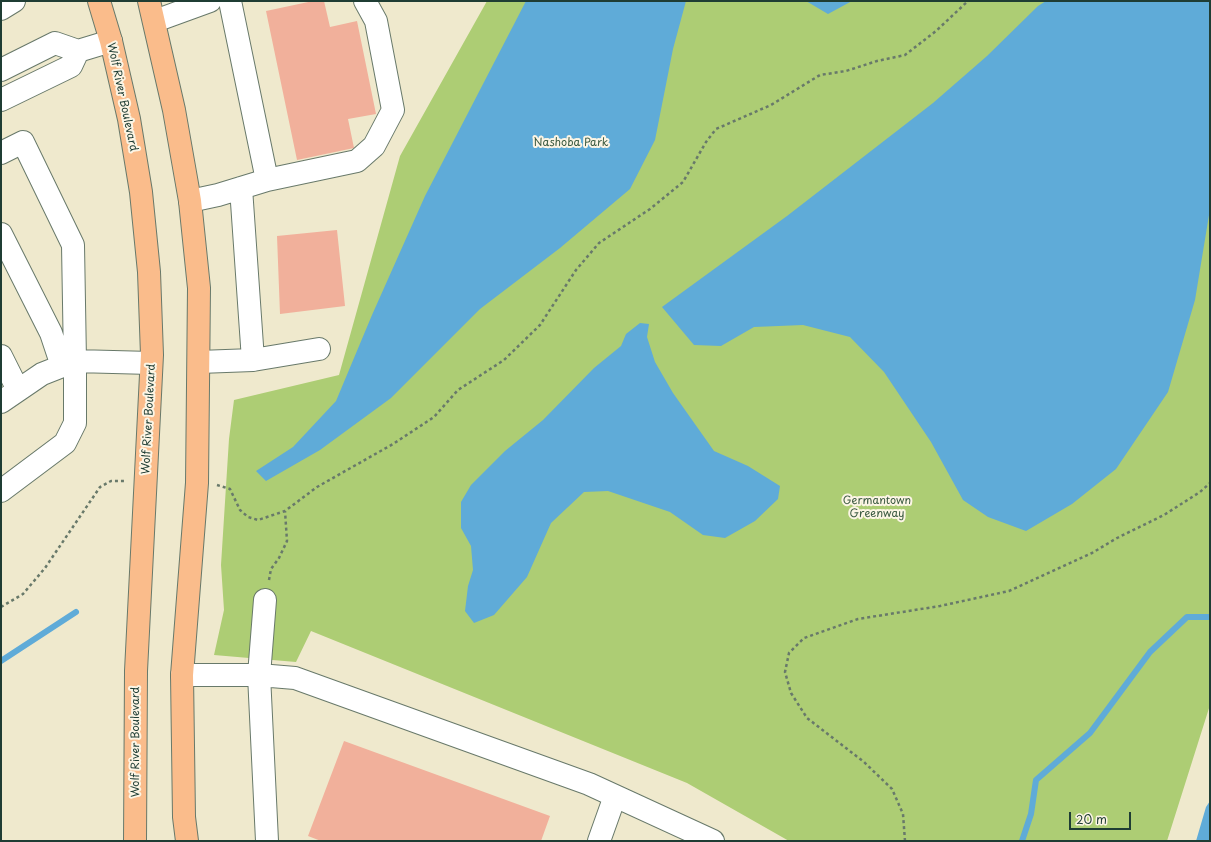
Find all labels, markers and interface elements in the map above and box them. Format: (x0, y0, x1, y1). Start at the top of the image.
street label: Wolf River Boulevard (104, 42, 140, 152)
park label: Nashoba Park (533, 136, 609, 150)
street label: Wolf River Boulevard (140, 363, 158, 475)
park label: Germantown Greenway (843, 494, 911, 520)
street label: Wolf River Boulevard (129, 687, 143, 797)
scale bar (1071, 804, 1133, 830)
text: 20 m (1076, 810, 1107, 828)

